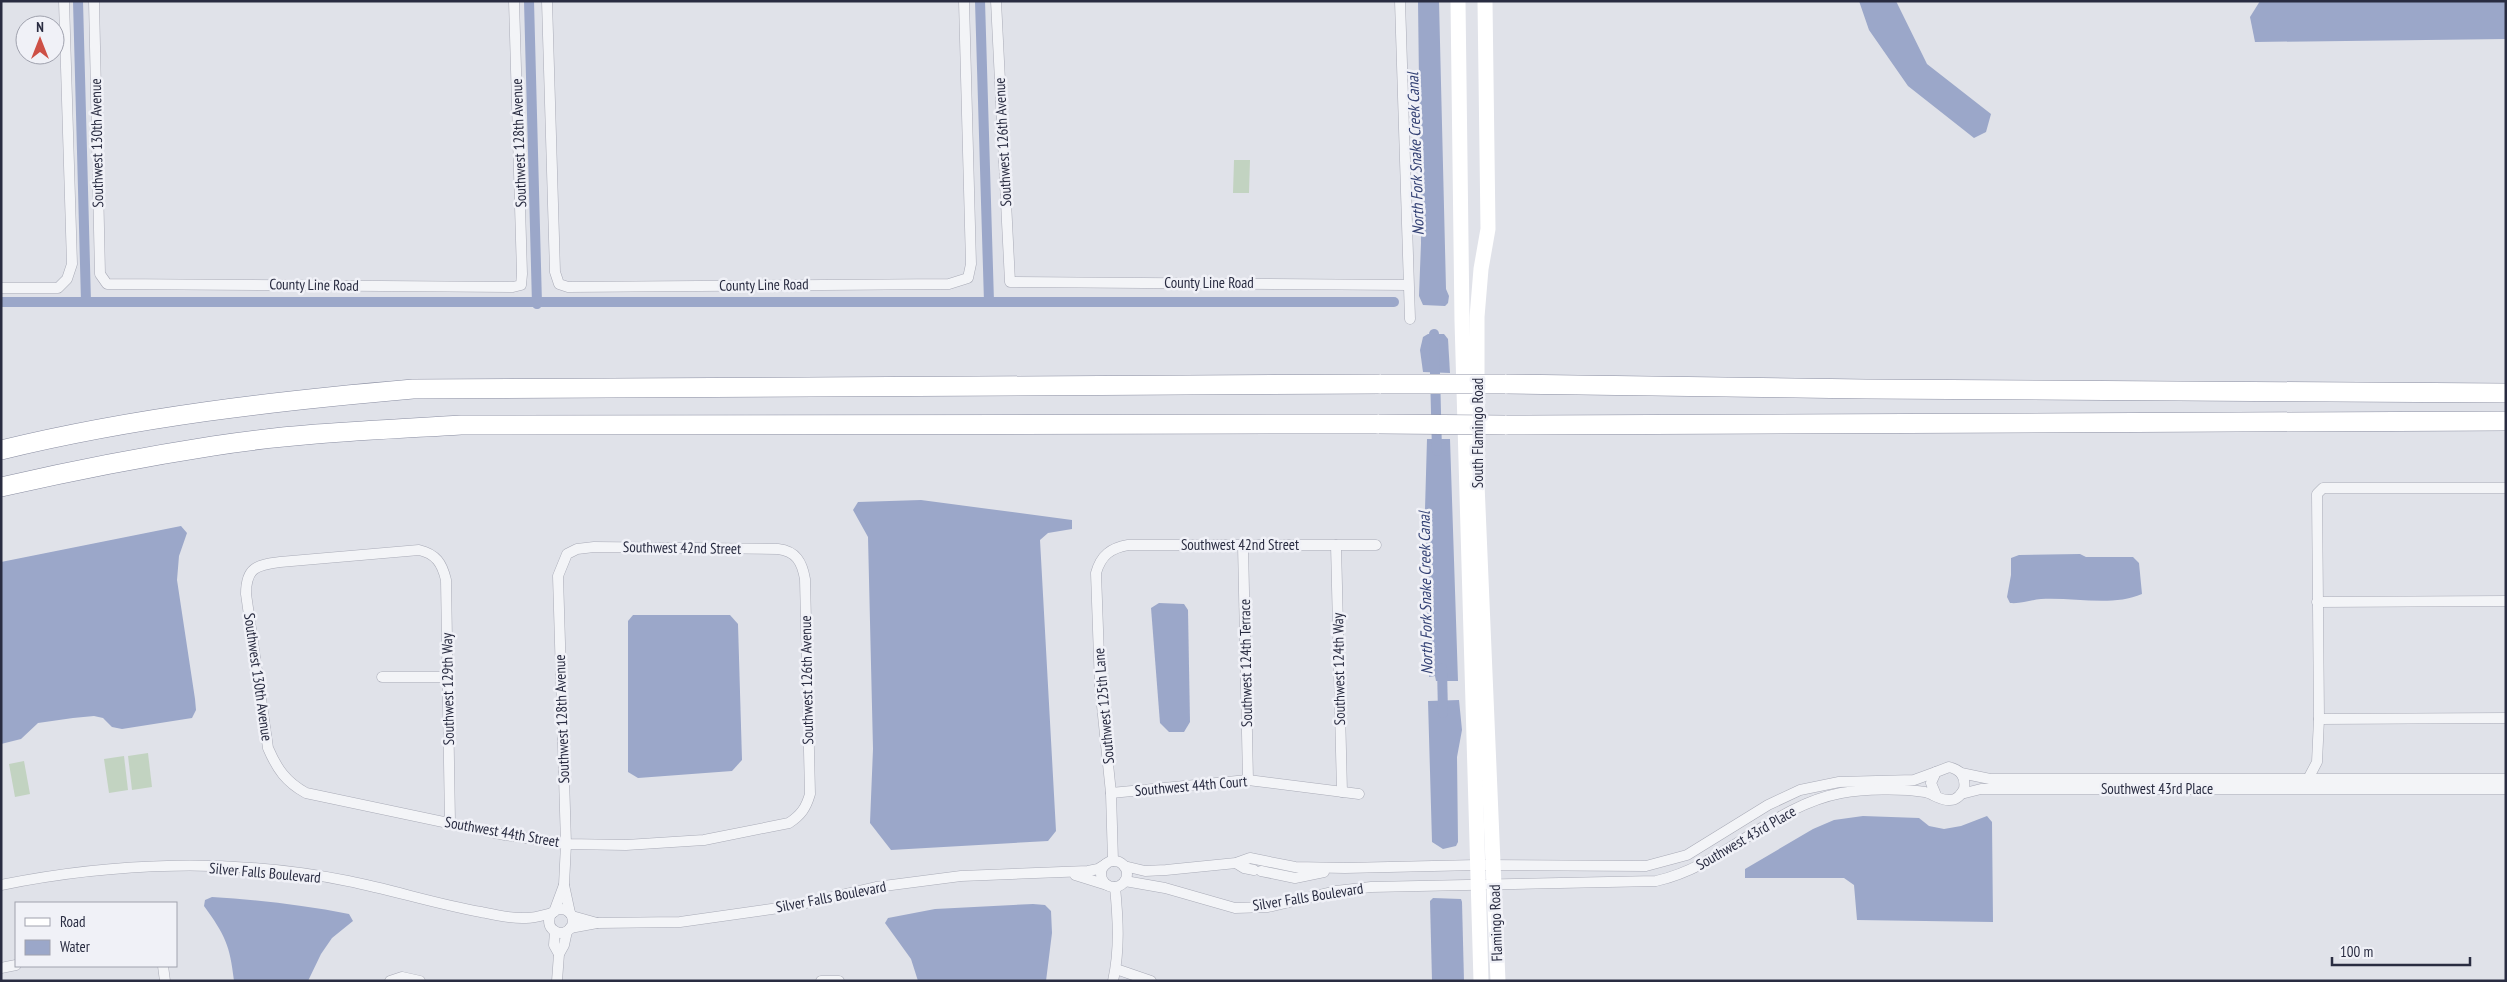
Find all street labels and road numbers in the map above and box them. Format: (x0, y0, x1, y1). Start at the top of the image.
street label: Southwest 126th Avenue (990, 77, 1015, 207)
street label: Southwest 130th Avenue (86, 78, 107, 208)
street label: Southwest 128th Avenue (507, 78, 530, 208)
street label: County Line Road (1164, 273, 1254, 292)
street label: County Line Road (269, 274, 359, 295)
street label: County Line Road (719, 274, 809, 295)
street label: South Flamingo Road (1468, 378, 1487, 488)
street label: Southwest 42nd Street (1181, 535, 1299, 554)
street label: Southwest 42nd Street (623, 537, 741, 558)
street label: Southwest 124th Terrace (1235, 599, 1256, 727)
street label: Southwest 130th Avenue (240, 612, 277, 742)
street label: Southwest 124th Way (1328, 612, 1349, 725)
street label: Southwest 126th Avenue (796, 615, 817, 745)
street label: Southwest 129th Way (437, 632, 458, 745)
street label: Southwest 125th Lane (1089, 647, 1118, 765)
street label: Southwest 128th Avenue (550, 654, 573, 784)
street label: Southwest 44th Court (1134, 771, 1248, 800)
street label: Southwest 43rd Place (2101, 779, 2213, 798)
street label: Southwest 43rd Place (1692, 801, 1799, 874)
street label: Southwest 44th Street (443, 812, 561, 851)
street label: Silver Falls Boulevard (209, 858, 322, 887)
street label: Silver Falls Boulevard (774, 877, 888, 917)
street label: Silver Falls Boulevard (1251, 878, 1365, 915)
street label: Flamingo Road (1485, 884, 1506, 962)

